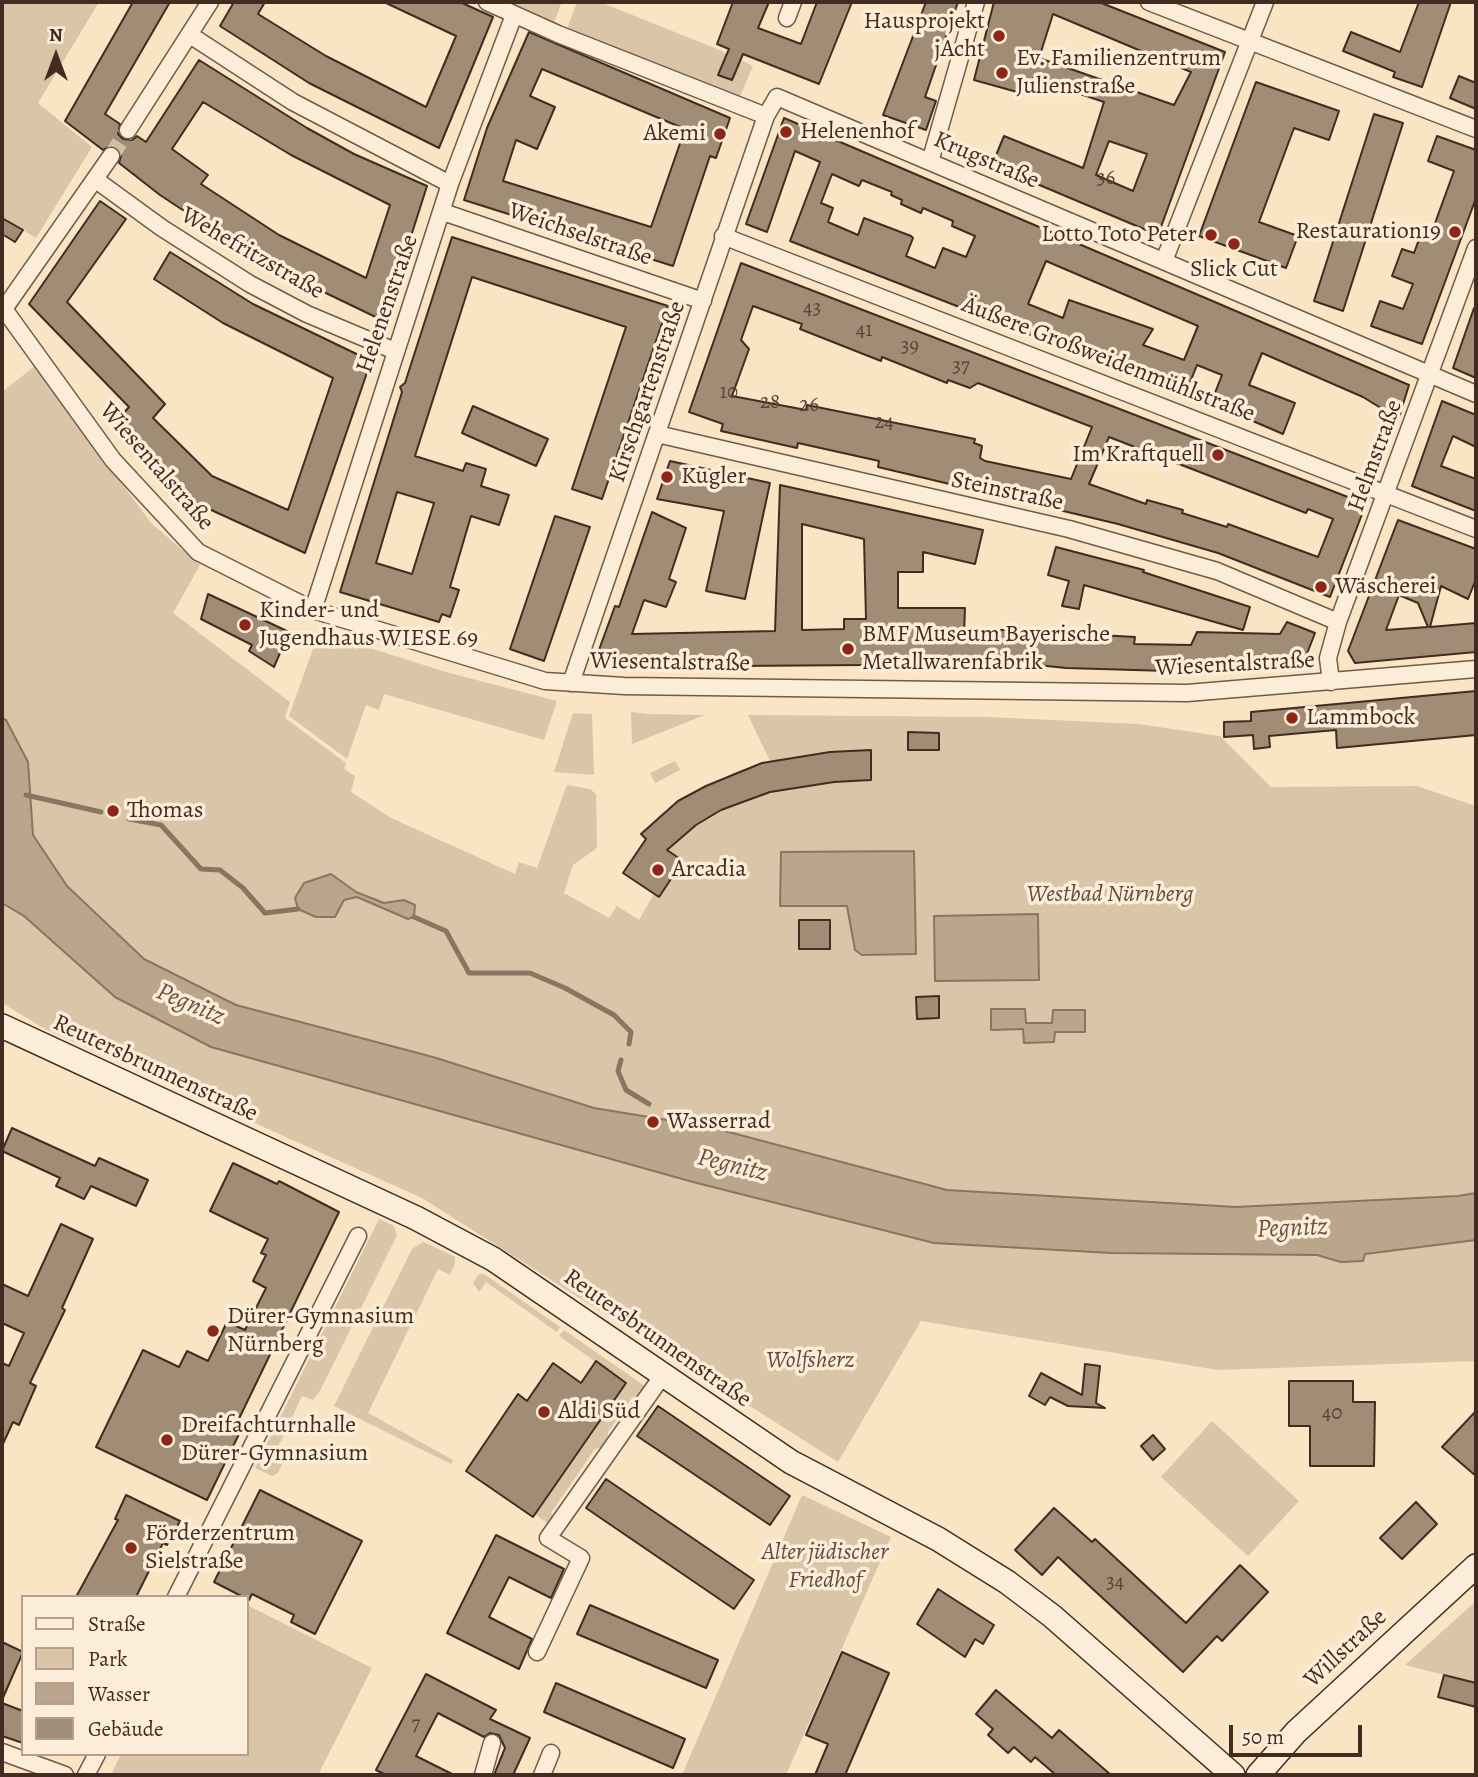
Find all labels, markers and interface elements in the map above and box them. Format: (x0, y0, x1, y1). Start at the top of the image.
place label: Hausprojekt jAcht (863, 8, 985, 64)
north arrow (21, 21, 91, 91)
text: N (49, 22, 63, 48)
marker: Hausprojekt jAcht (991, 28, 1007, 44)
place label: Ev. Familienzentrum Julienstraße (1016, 45, 1221, 101)
marker: Ev. Familienzentrum Julienstraße (994, 65, 1010, 81)
place label: Helenenhof (800, 118, 915, 146)
place label: Akemi (644, 120, 706, 148)
marker: Helenenhof (778, 124, 794, 140)
marker: Akemi (712, 126, 728, 142)
street label: Krugstraße (929, 126, 1043, 196)
house number: 36 (1097, 166, 1115, 192)
street label: Weichselstraße (504, 197, 656, 273)
street label: Wehefritzstraße (175, 201, 329, 307)
place label: Restauration19 (1296, 218, 1441, 246)
place label: Lotto Toto Peter (1041, 221, 1197, 249)
marker: Restauration19 (1447, 224, 1463, 240)
marker: Lotto Toto Peter (1203, 227, 1219, 243)
street label: Helenenstraße (351, 231, 425, 377)
marker: Slick Cut (1226, 236, 1242, 252)
place label: Slick Cut (1190, 256, 1278, 284)
street label: Äußere Großweidenmühlstraße (957, 291, 1259, 429)
house number: 43 (803, 296, 821, 322)
street label: Kirschgartenstraße (603, 297, 693, 487)
house number: 41 (856, 318, 872, 344)
house number: 39 (901, 334, 919, 360)
house number: 37 (952, 354, 970, 380)
house number: 10 (720, 380, 738, 406)
house number: 28 (760, 390, 780, 416)
house number: 26 (799, 393, 819, 419)
street label: Helmstraße (1342, 396, 1410, 516)
street label: Wiesentalstraße (93, 397, 219, 537)
house number: 24 (874, 410, 894, 436)
place label: Im Kraftquell (1072, 441, 1204, 469)
marker: Im Kraftquell (1210, 447, 1226, 463)
place label: Kugler (681, 463, 746, 491)
street label: Steinstraße (948, 466, 1066, 518)
marker: Kugler (659, 469, 675, 485)
place label: Wäscherei (1335, 573, 1436, 601)
marker: Wäscherei (1313, 579, 1329, 595)
place label: Kinder- und Jugendhaus WIESE 69 (259, 597, 478, 653)
marker: Kinder- und Jugendhaus WIESE 69 (237, 617, 253, 633)
place label: BMF Museum Bayerische Metallwarenfabrik (862, 621, 1110, 677)
marker: BMF Museum Bayerische Metallwarenfabrik (840, 641, 856, 657)
street label: Wiesentalstraße (1154, 646, 1316, 684)
street label: Wiesentalstraße (590, 647, 750, 679)
place label: Lammbock (1306, 704, 1416, 732)
marker: Lammbock (1284, 710, 1300, 726)
place label: Thomas (127, 797, 204, 825)
marker: Thomas (105, 803, 121, 819)
place label: Arcadia (672, 856, 746, 884)
marker: Arcadia (650, 862, 666, 878)
park label: Westbad Nürnberg (1027, 881, 1193, 909)
water label: Pegnitz (151, 977, 229, 1033)
street label: Reutersbrunnenstraße (48, 1009, 262, 1129)
place label: Wasserrad (667, 1108, 771, 1136)
marker: Wasserrad (645, 1114, 661, 1130)
water label: Pegnitz (694, 1142, 770, 1190)
water label: Pegnitz (1256, 1212, 1328, 1246)
street label: Reutersbrunnenstraße (558, 1263, 756, 1415)
place label: Dürer-Gymnasium Nürnberg (227, 1303, 414, 1359)
marker: Dürer-Gymnasium Nürnberg (205, 1323, 221, 1339)
park label: Wolfsherz (766, 1347, 854, 1375)
place label: Aldi Süd (558, 1398, 640, 1426)
house number: 40 (1322, 1401, 1342, 1427)
marker: Aldi Süd (536, 1404, 552, 1420)
place label: Dreifachturnhalle Dürer-Gymnasium (181, 1412, 368, 1468)
marker: Dreifachturnhalle Dürer-Gymnasium (159, 1432, 175, 1448)
place label: Förderzentrum Sielstraße (145, 1520, 295, 1576)
park label: Alter jüdischer Friedhof (762, 1539, 888, 1595)
marker: Förderzentrum Sielstraße (123, 1540, 139, 1556)
house number: 34 (1106, 1570, 1124, 1596)
legend (21, 1595, 248, 1756)
street label: Willstraße (1299, 1604, 1393, 1694)
text: Straße (88, 1610, 146, 1638)
text: Park (88, 1645, 127, 1673)
text: Wasser (88, 1680, 150, 1708)
scale bar (1233, 1710, 1366, 1754)
house number: 7 (412, 1712, 420, 1738)
text: Gebäude (88, 1715, 164, 1743)
text: 50 m (1242, 1723, 1284, 1751)

